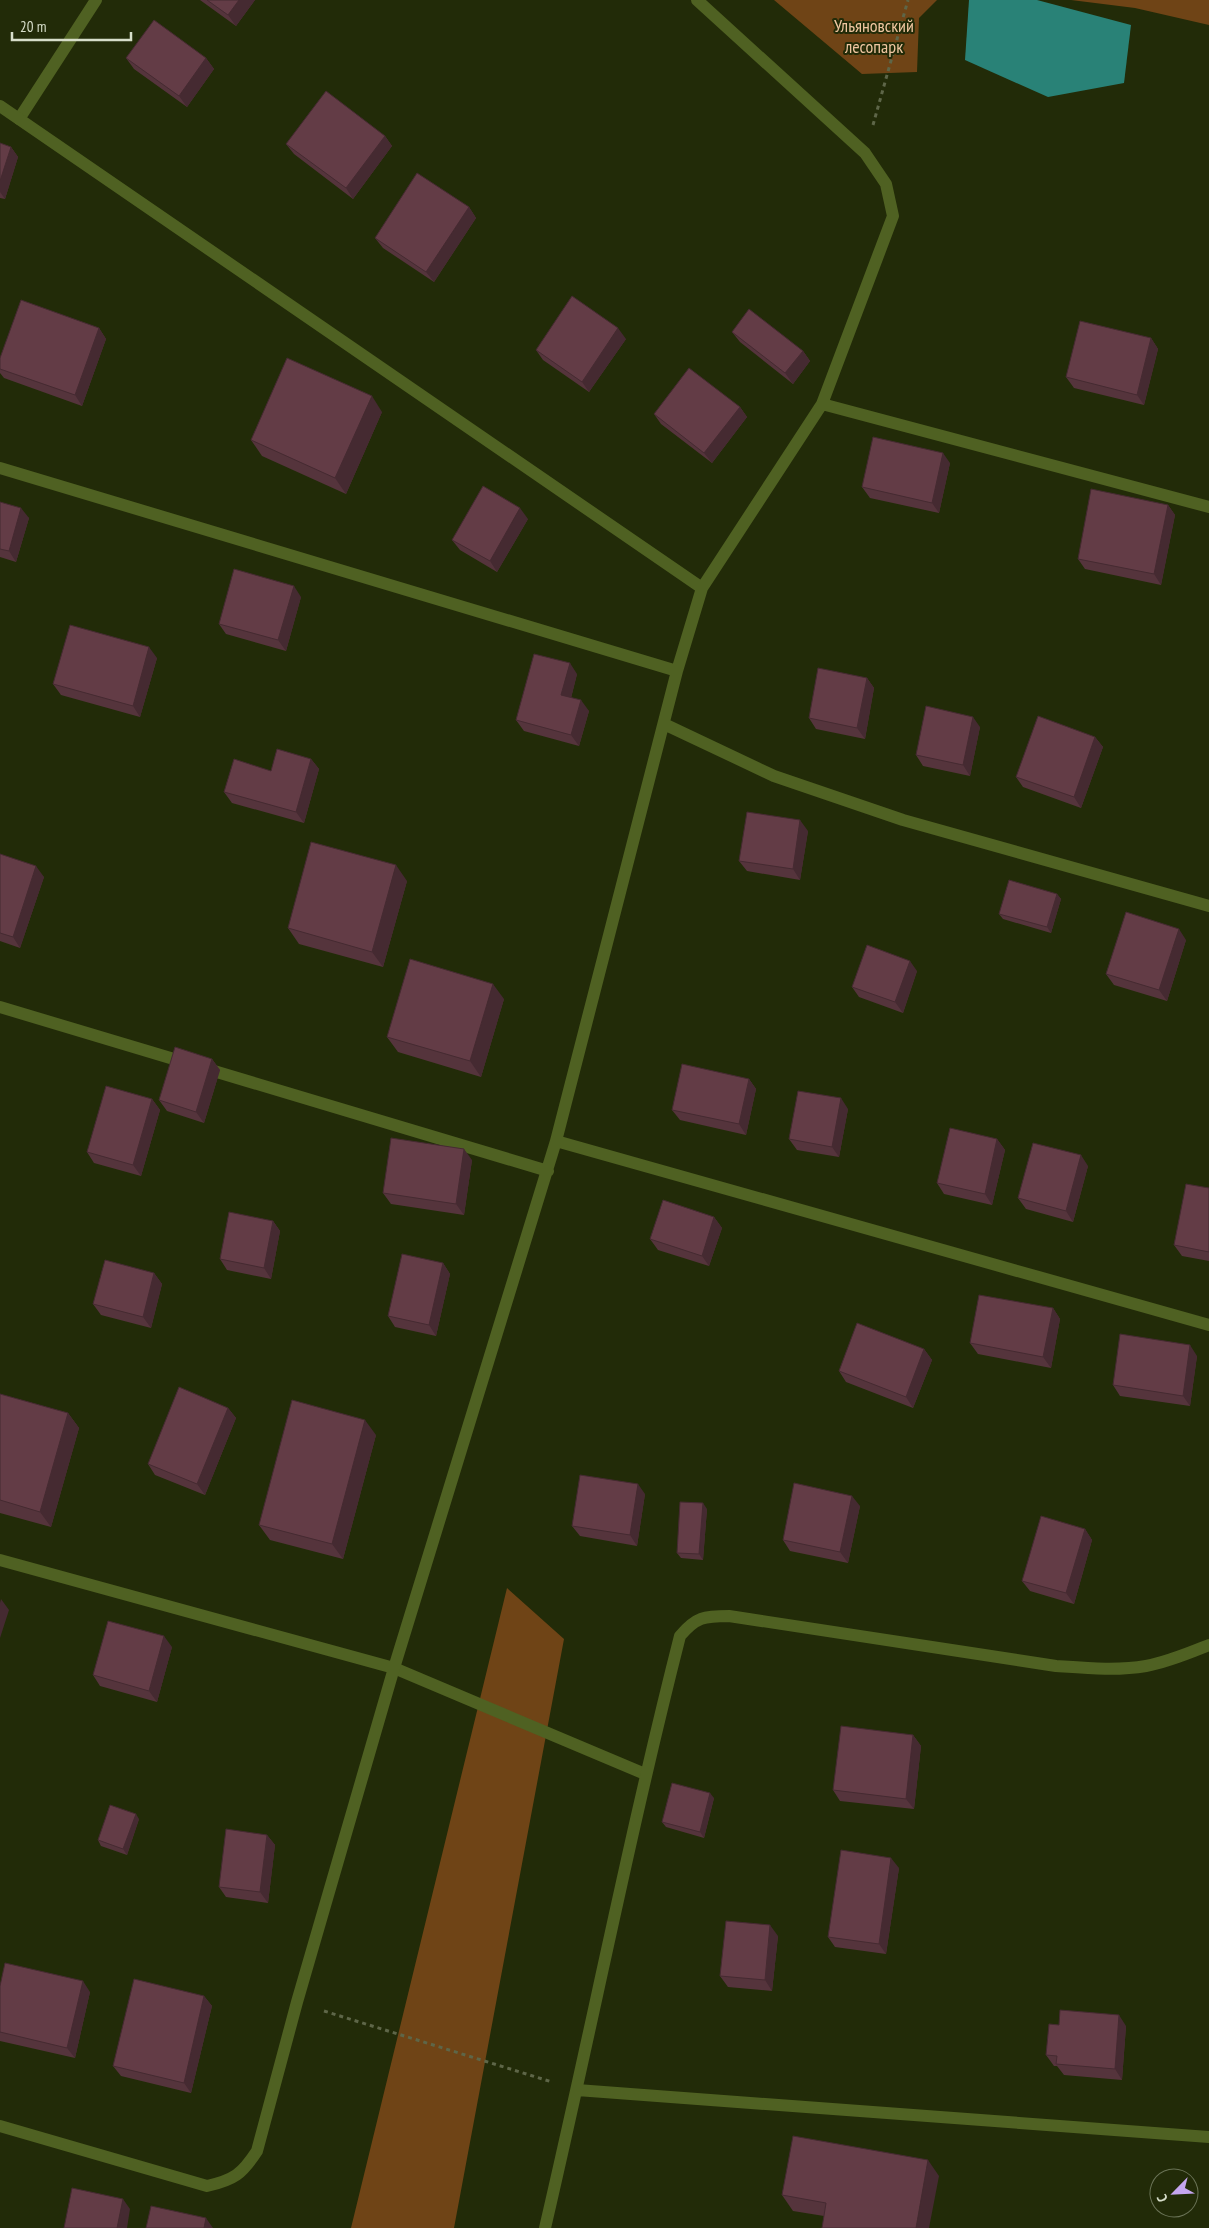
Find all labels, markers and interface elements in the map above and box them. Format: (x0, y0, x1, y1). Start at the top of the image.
scale bar (12, 10, 131, 42)
park label: Ульяновский лесопарк (834, 14, 914, 58)
text: 20 m (20, 17, 46, 36)
north arrow (1149, 2168, 1199, 2218)
text: С (1152, 2191, 1172, 2205)

